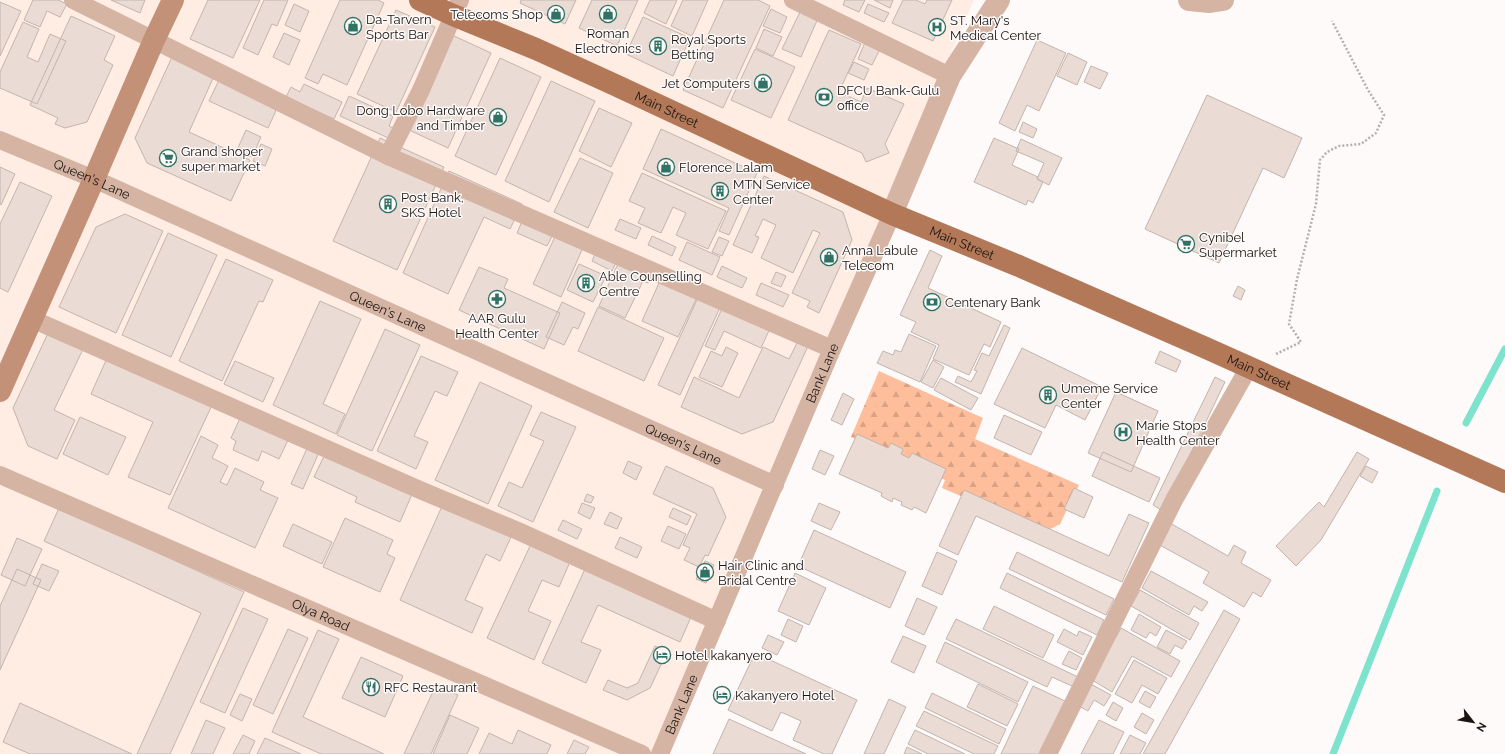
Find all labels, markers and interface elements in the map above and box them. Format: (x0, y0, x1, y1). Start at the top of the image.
shop icon: Telecoms Shop (546, 4, 566, 24)
shop icon: Roman Electronics (598, 4, 618, 24)
place label: Telecoms Shop (450, 7, 543, 22)
place label: Da-Tarvern Sports Bar (366, 12, 432, 42)
place label: ST. Mary's Medical Center (950, 13, 1041, 43)
shop icon: Da-Tarvern Sports Bar (343, 16, 363, 36)
hospital icon: ST. Mary's Medical Center (927, 17, 947, 37)
place label: Roman Electronics (575, 26, 641, 56)
place label: Royal Sports Betting (671, 32, 746, 62)
building icon: Royal Sports Betting (648, 36, 668, 56)
shop icon: Jet Computers (753, 73, 773, 93)
place label: Jet Computers (662, 76, 750, 91)
place label: DFCU Bank-Gulu office (837, 83, 939, 113)
bank icon: DFCU Bank-Gulu office (814, 87, 834, 107)
street label: Main Street (633, 88, 701, 131)
place label: Dong Lobo Hardware and Timber (356, 103, 485, 133)
shop icon: Dong Lobo Hardware and Timber (488, 107, 508, 127)
place label: Grand shoper super market (181, 144, 263, 174)
supermarket icon: Grand shoper super market (158, 148, 178, 168)
street label: Queen's Lane (51, 156, 133, 203)
shop icon: Florence Lalam (656, 157, 676, 177)
place label: Florence Lalam (679, 160, 773, 175)
place label: MTN Service Center (733, 177, 811, 207)
building icon: MTN Service Center (710, 181, 730, 201)
place label: Post Bank, SKS Hotel (401, 190, 464, 220)
building icon: Post Bank, SKS Hotel (378, 194, 398, 214)
street label: Main Street (927, 223, 997, 263)
place label: Cynibel Supermarket (1199, 230, 1278, 260)
supermarket icon: Cynibel Supermarket (1176, 234, 1196, 254)
place label: Anna Labule Telecom (842, 243, 918, 273)
shop icon: Anna Labule Telecom (819, 247, 839, 267)
place label: Able Counselling Centre (599, 269, 702, 299)
building icon: Able Counselling Centre (576, 273, 596, 293)
street label: Queen's Lane (347, 288, 429, 335)
pharmacy icon: AAR Gulu Health Center (487, 289, 507, 309)
bank icon: Centenary Bank (922, 292, 942, 312)
place label: Centenary Bank (945, 295, 1040, 310)
place label: AAR Gulu Health Center (455, 311, 539, 341)
street label: Bank Lane (803, 341, 842, 405)
street label: Main Street (1225, 351, 1294, 393)
place label: Umeme Service Center (1061, 381, 1158, 411)
building icon: Umeme Service Center (1038, 385, 1058, 405)
place label: Marie Stops Health Center (1136, 418, 1220, 448)
street label: Queen's Lane (643, 421, 724, 468)
hospital icon: Marie Stops Health Center (1113, 422, 1133, 442)
place label: Hair Clinic and Bridal Centre (718, 558, 804, 588)
shop icon: Hair Clinic and Bridal Centre (695, 562, 715, 582)
street label: Olya Road (290, 596, 352, 634)
hotel icon: Hotel kakanyero (652, 645, 672, 665)
place label: Hotel kakanyero (675, 648, 773, 663)
street label: Bank Lane (662, 672, 701, 737)
restaurant icon: RFC Restaurant (361, 677, 381, 697)
place label: RFC Restaurant (384, 680, 478, 695)
hotel icon: Kakanyero Hotel (712, 685, 732, 705)
place label: Kakanyero Hotel (735, 688, 835, 703)
north arrow (1453, 702, 1493, 742)
text: N (1473, 720, 1489, 734)

